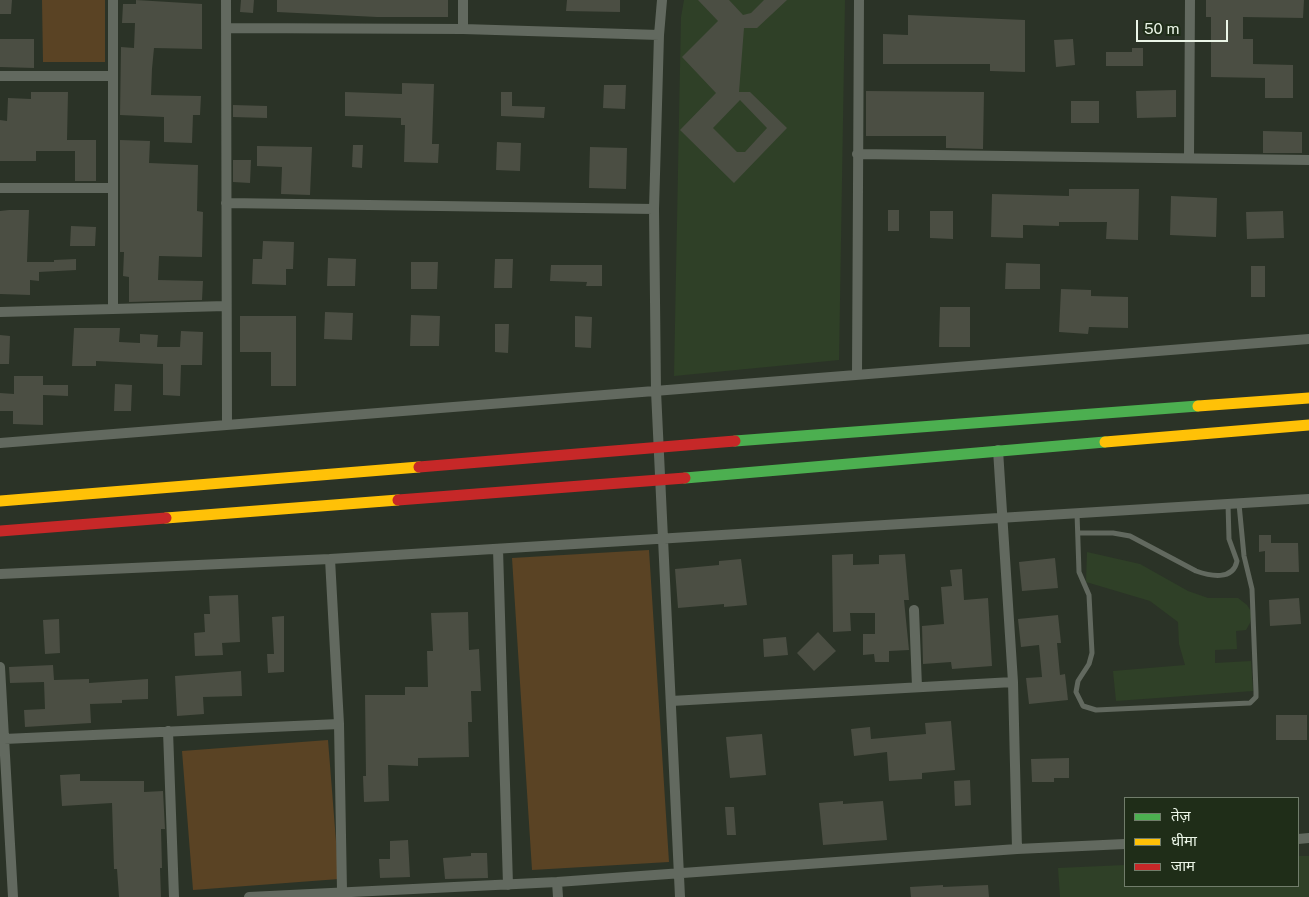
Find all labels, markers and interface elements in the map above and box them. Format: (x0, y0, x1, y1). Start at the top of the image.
scale bar (1139, 10, 1232, 42)
text: 50 m (1144, 20, 1179, 37)
legend (1124, 797, 1299, 887)
text: तेज़ (1171, 807, 1191, 824)
text: धीमा (1171, 832, 1197, 849)
text: जाम (1171, 857, 1195, 874)

